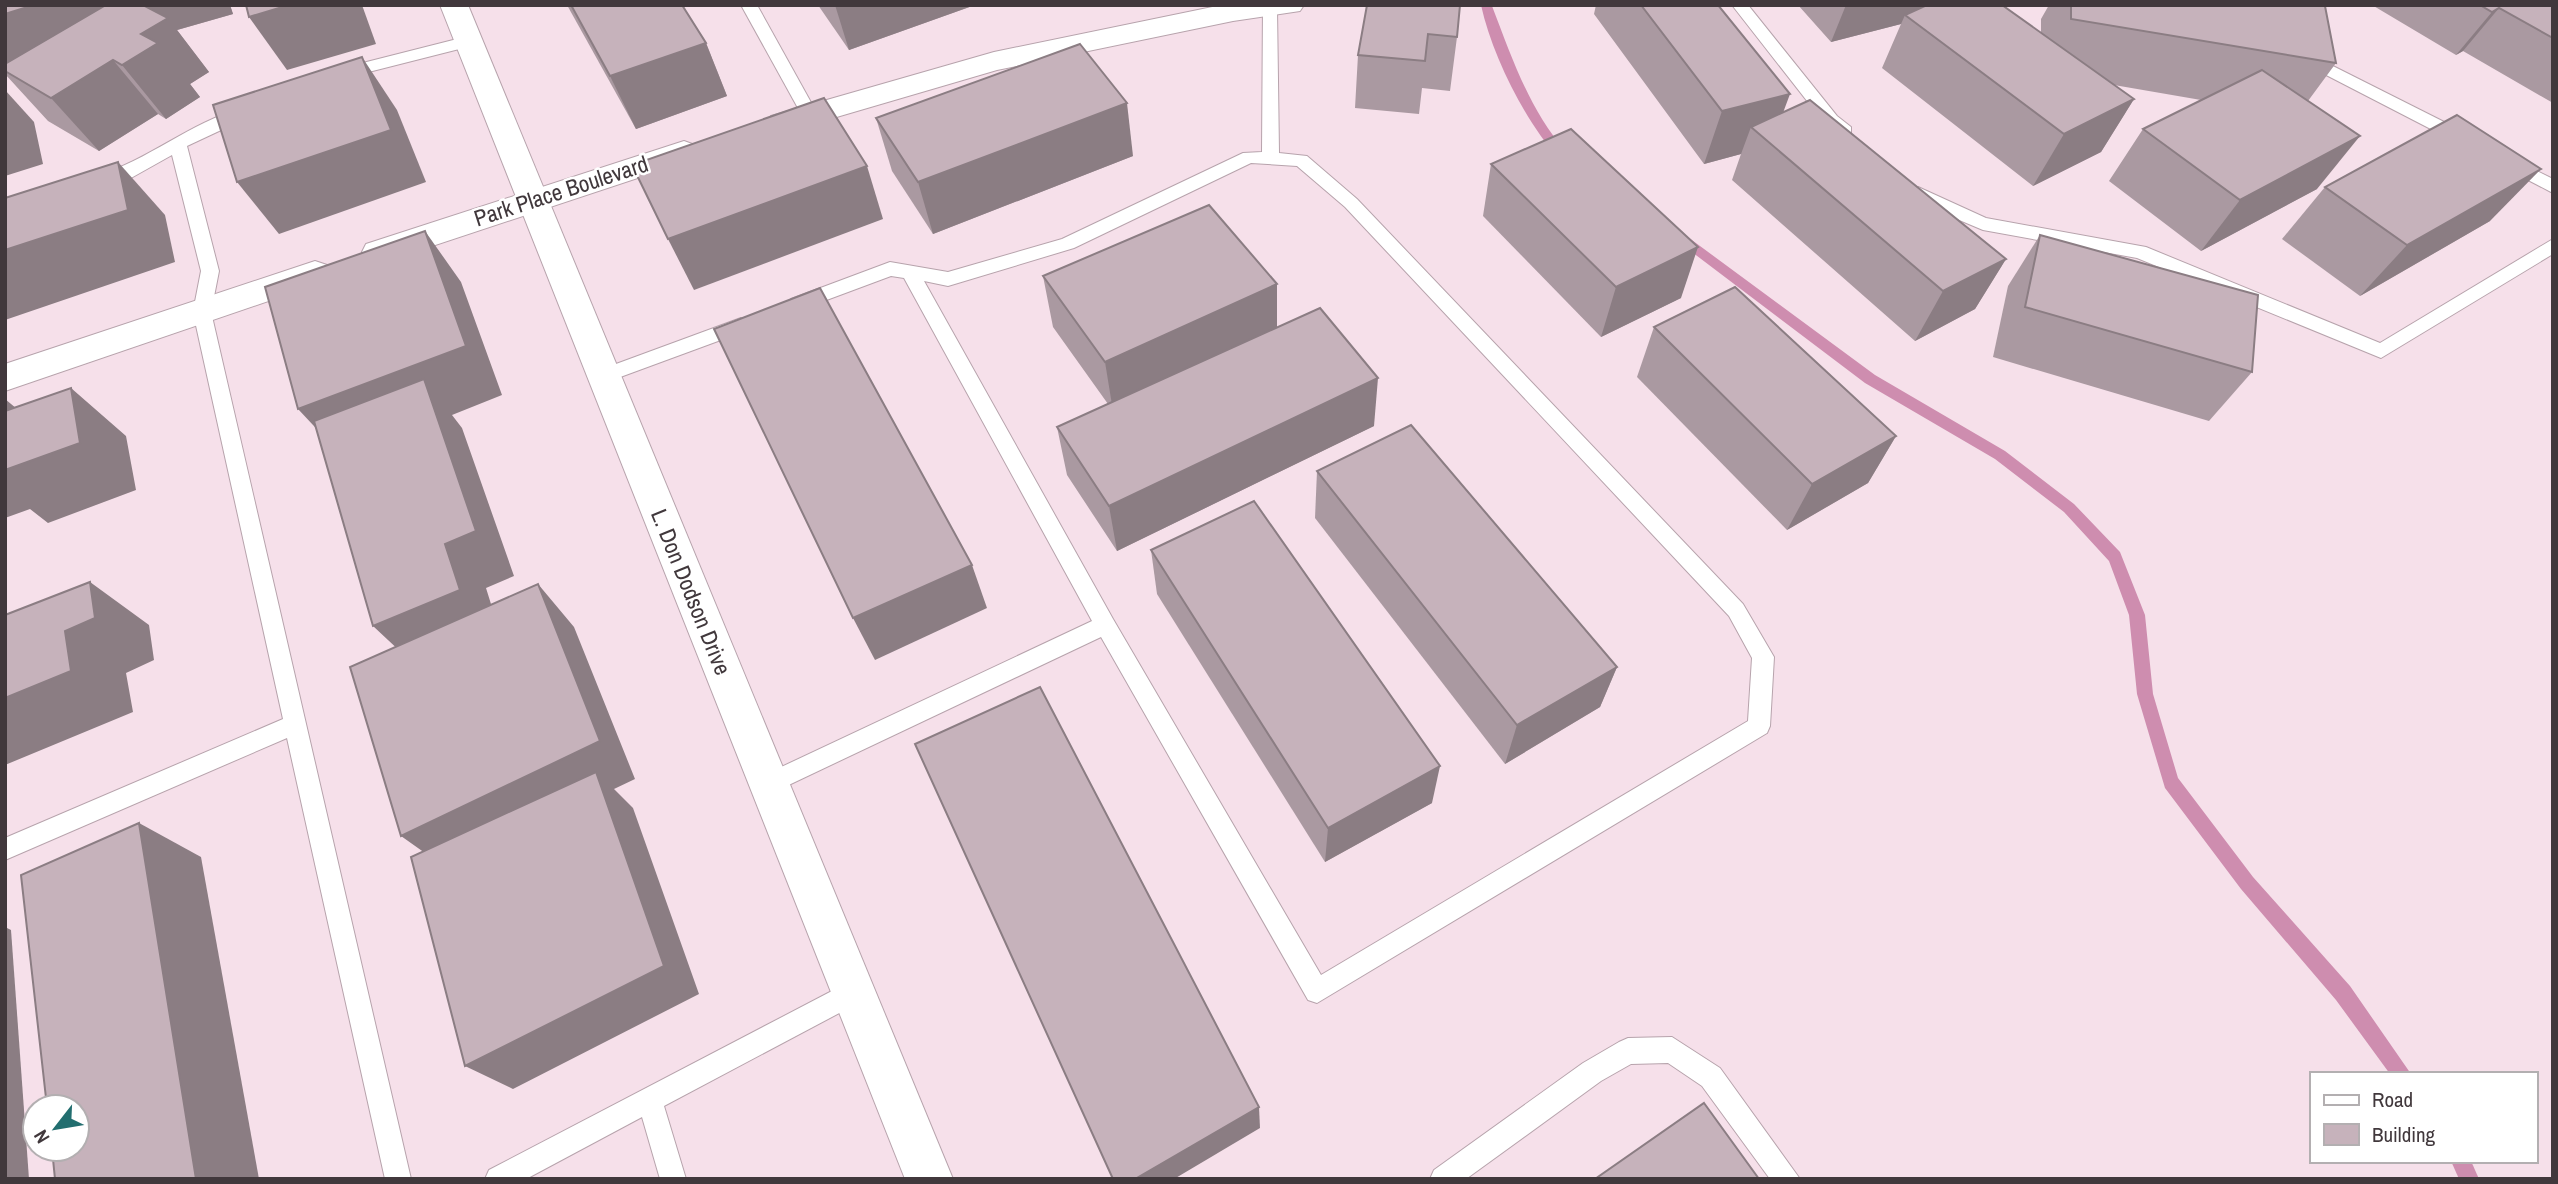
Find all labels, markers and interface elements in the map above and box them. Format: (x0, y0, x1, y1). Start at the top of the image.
street label: Park Place Boulevard (470, 148, 652, 233)
street label: L. Don Dodson Drive (644, 504, 739, 679)
legend (2310, 1072, 2537, 1163)
text: Road (2372, 1085, 2413, 1114)
north arrow (21, 1093, 91, 1163)
text: Building (2372, 1120, 2436, 1149)
text: N (27, 1125, 55, 1148)

